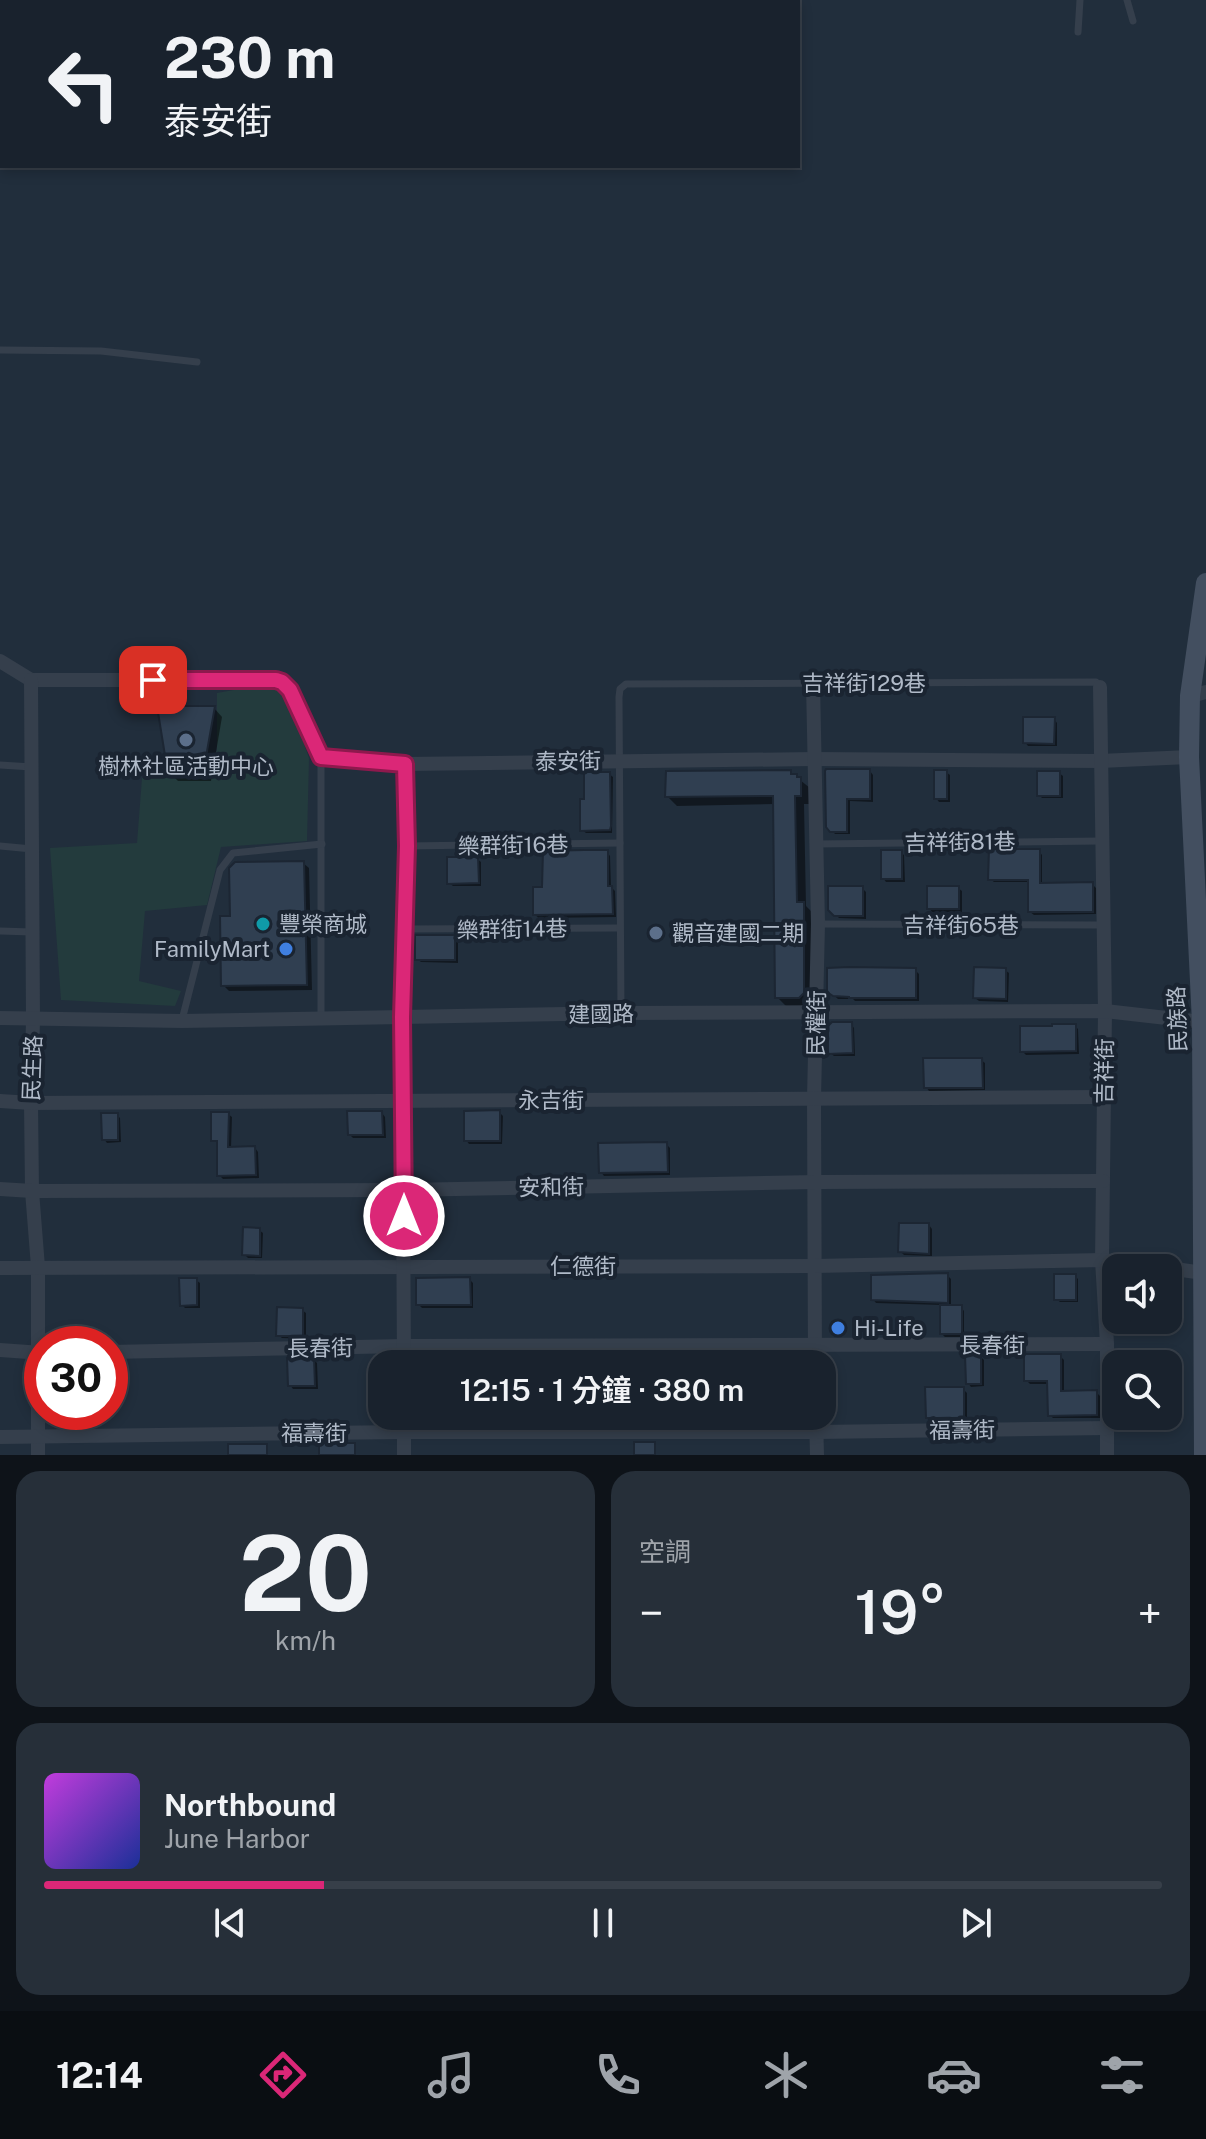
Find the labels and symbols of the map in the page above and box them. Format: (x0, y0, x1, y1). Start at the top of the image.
pin (119, 646, 187, 714)
street label: 吉祥街129巷 (802, 670, 926, 696)
marker: 樹林社區活動中心 (177, 731, 195, 749)
street label: 泰安街 (535, 747, 601, 775)
place label: 樹林社區活動中心 (98, 753, 274, 779)
street label: 吉祥街81巷 (904, 828, 1016, 856)
street label: 樂群街16巷 (457, 831, 569, 859)
place label: 豐榮商城 (279, 911, 367, 937)
street label: 吉祥街65巷 (903, 912, 1019, 938)
marker: 豐榮商城 (254, 915, 272, 933)
street label: 樂群街14巷 (456, 915, 568, 943)
place label: 觀音建國二期 (672, 920, 804, 946)
marker: 觀音建國二期 (647, 924, 665, 942)
place label: FamilyMart (154, 936, 270, 962)
marker: FamilyMart (277, 940, 295, 958)
street label: 民族路 (1163, 986, 1191, 1052)
street label: 民權街 (802, 990, 830, 1056)
street label: 建國路 (568, 1000, 634, 1028)
street label: 民生路 (18, 1035, 46, 1101)
street label: 吉祥街 (1090, 1038, 1118, 1104)
street label: 永吉街 (518, 1087, 584, 1113)
street label: 安和街 (518, 1173, 584, 1201)
position arrow (362, 1174, 446, 1258)
street label: 仁德街 (550, 1253, 616, 1279)
place label: Hi-Life (854, 1315, 924, 1341)
marker: Hi-Life (829, 1319, 847, 1337)
speed limit sign: 30 (24, 1326, 128, 1430)
street label: 長春街 (959, 1332, 1025, 1358)
street label: 長春街 (287, 1334, 353, 1362)
street label: 福壽街 (929, 1416, 995, 1444)
street label: 福壽街 (281, 1420, 347, 1446)

